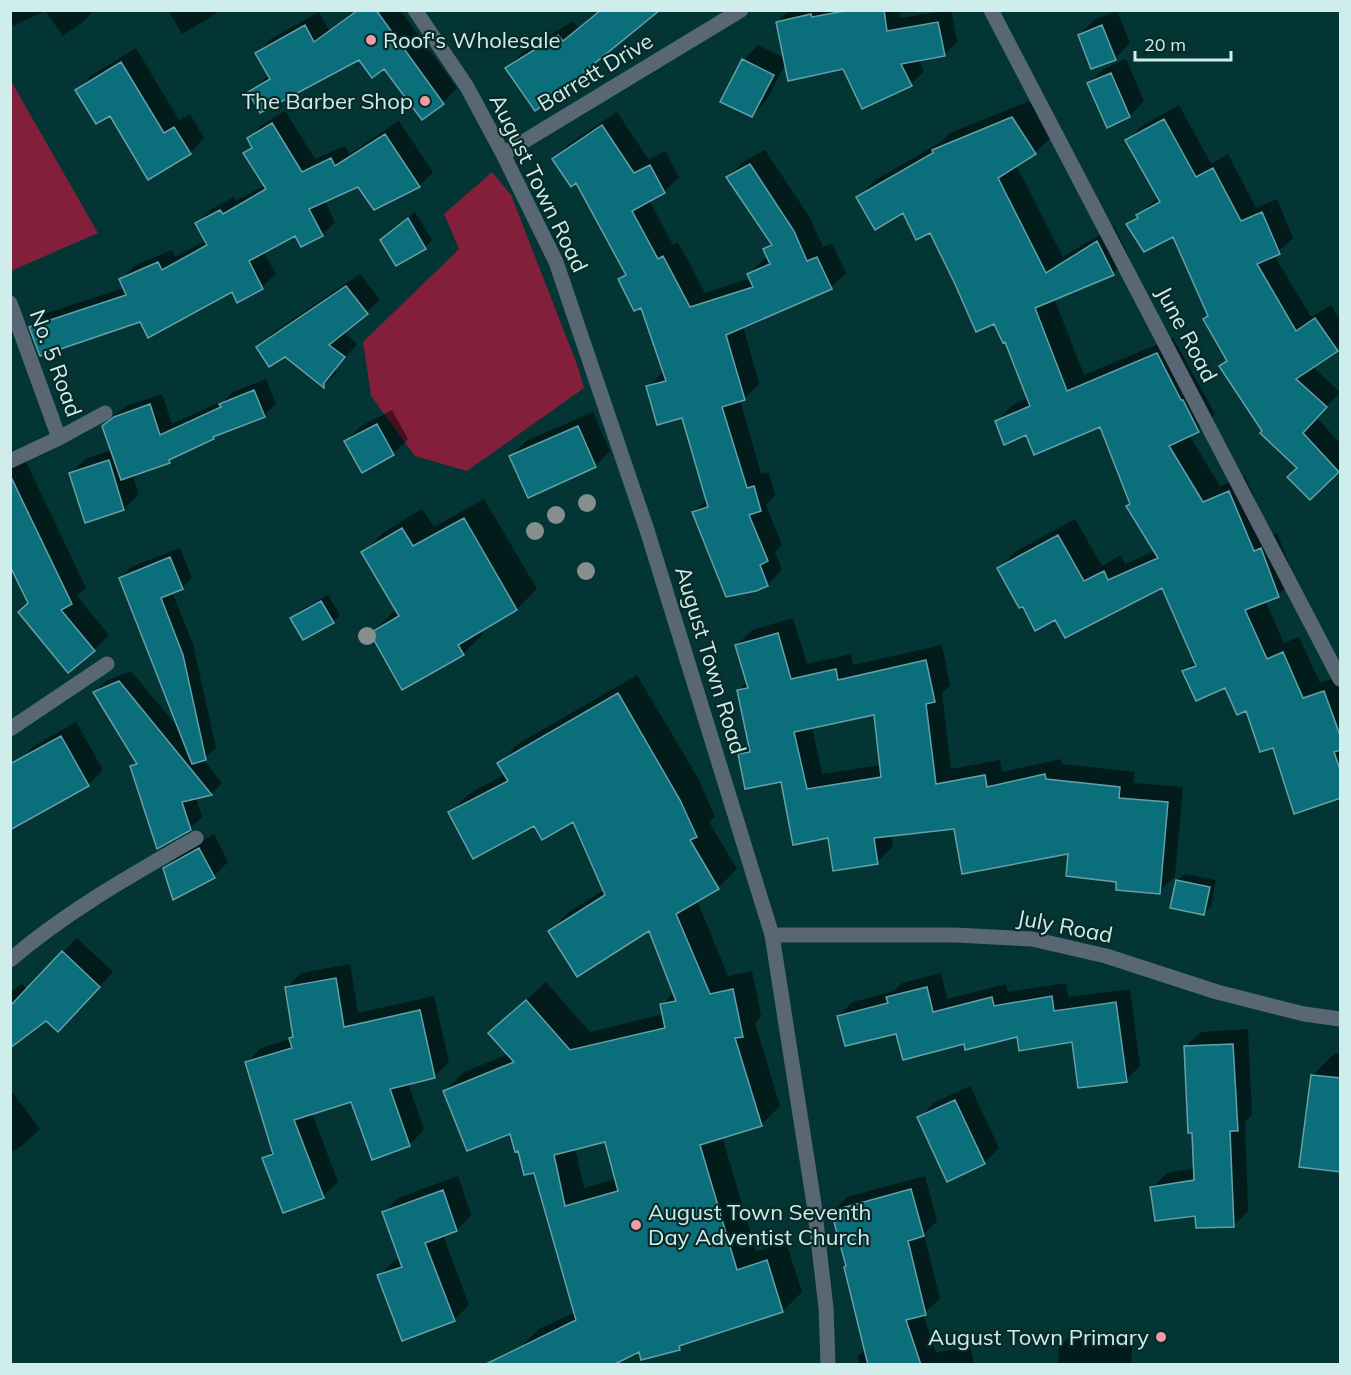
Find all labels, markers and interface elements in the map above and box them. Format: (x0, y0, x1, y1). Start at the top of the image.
scale bar (1135, 24, 1231, 62)
place label: Roof's Wholesale (383, 26, 560, 54)
street label: Barrett Drive (532, 27, 658, 117)
marker: Roof's Wholesale (364, 33, 378, 47)
text: 20 m (1144, 33, 1186, 56)
place label: The Barber Shop (242, 87, 413, 115)
street label: August Town Road (484, 89, 594, 277)
marker: The Barber Shop (418, 94, 432, 108)
street label: June Road (1150, 281, 1224, 387)
street label: No. 5 Road (24, 306, 88, 420)
street label: August Town Road (669, 563, 753, 757)
street label: July Road (1015, 903, 1115, 949)
place label: August Town Seventh Day Adventist Church (648, 1198, 871, 1251)
marker: August Town Seventh Day Adventist Church (629, 1218, 643, 1232)
place label: August Town Primary (928, 1323, 1149, 1351)
marker: August Town Primary (1154, 1330, 1168, 1344)

